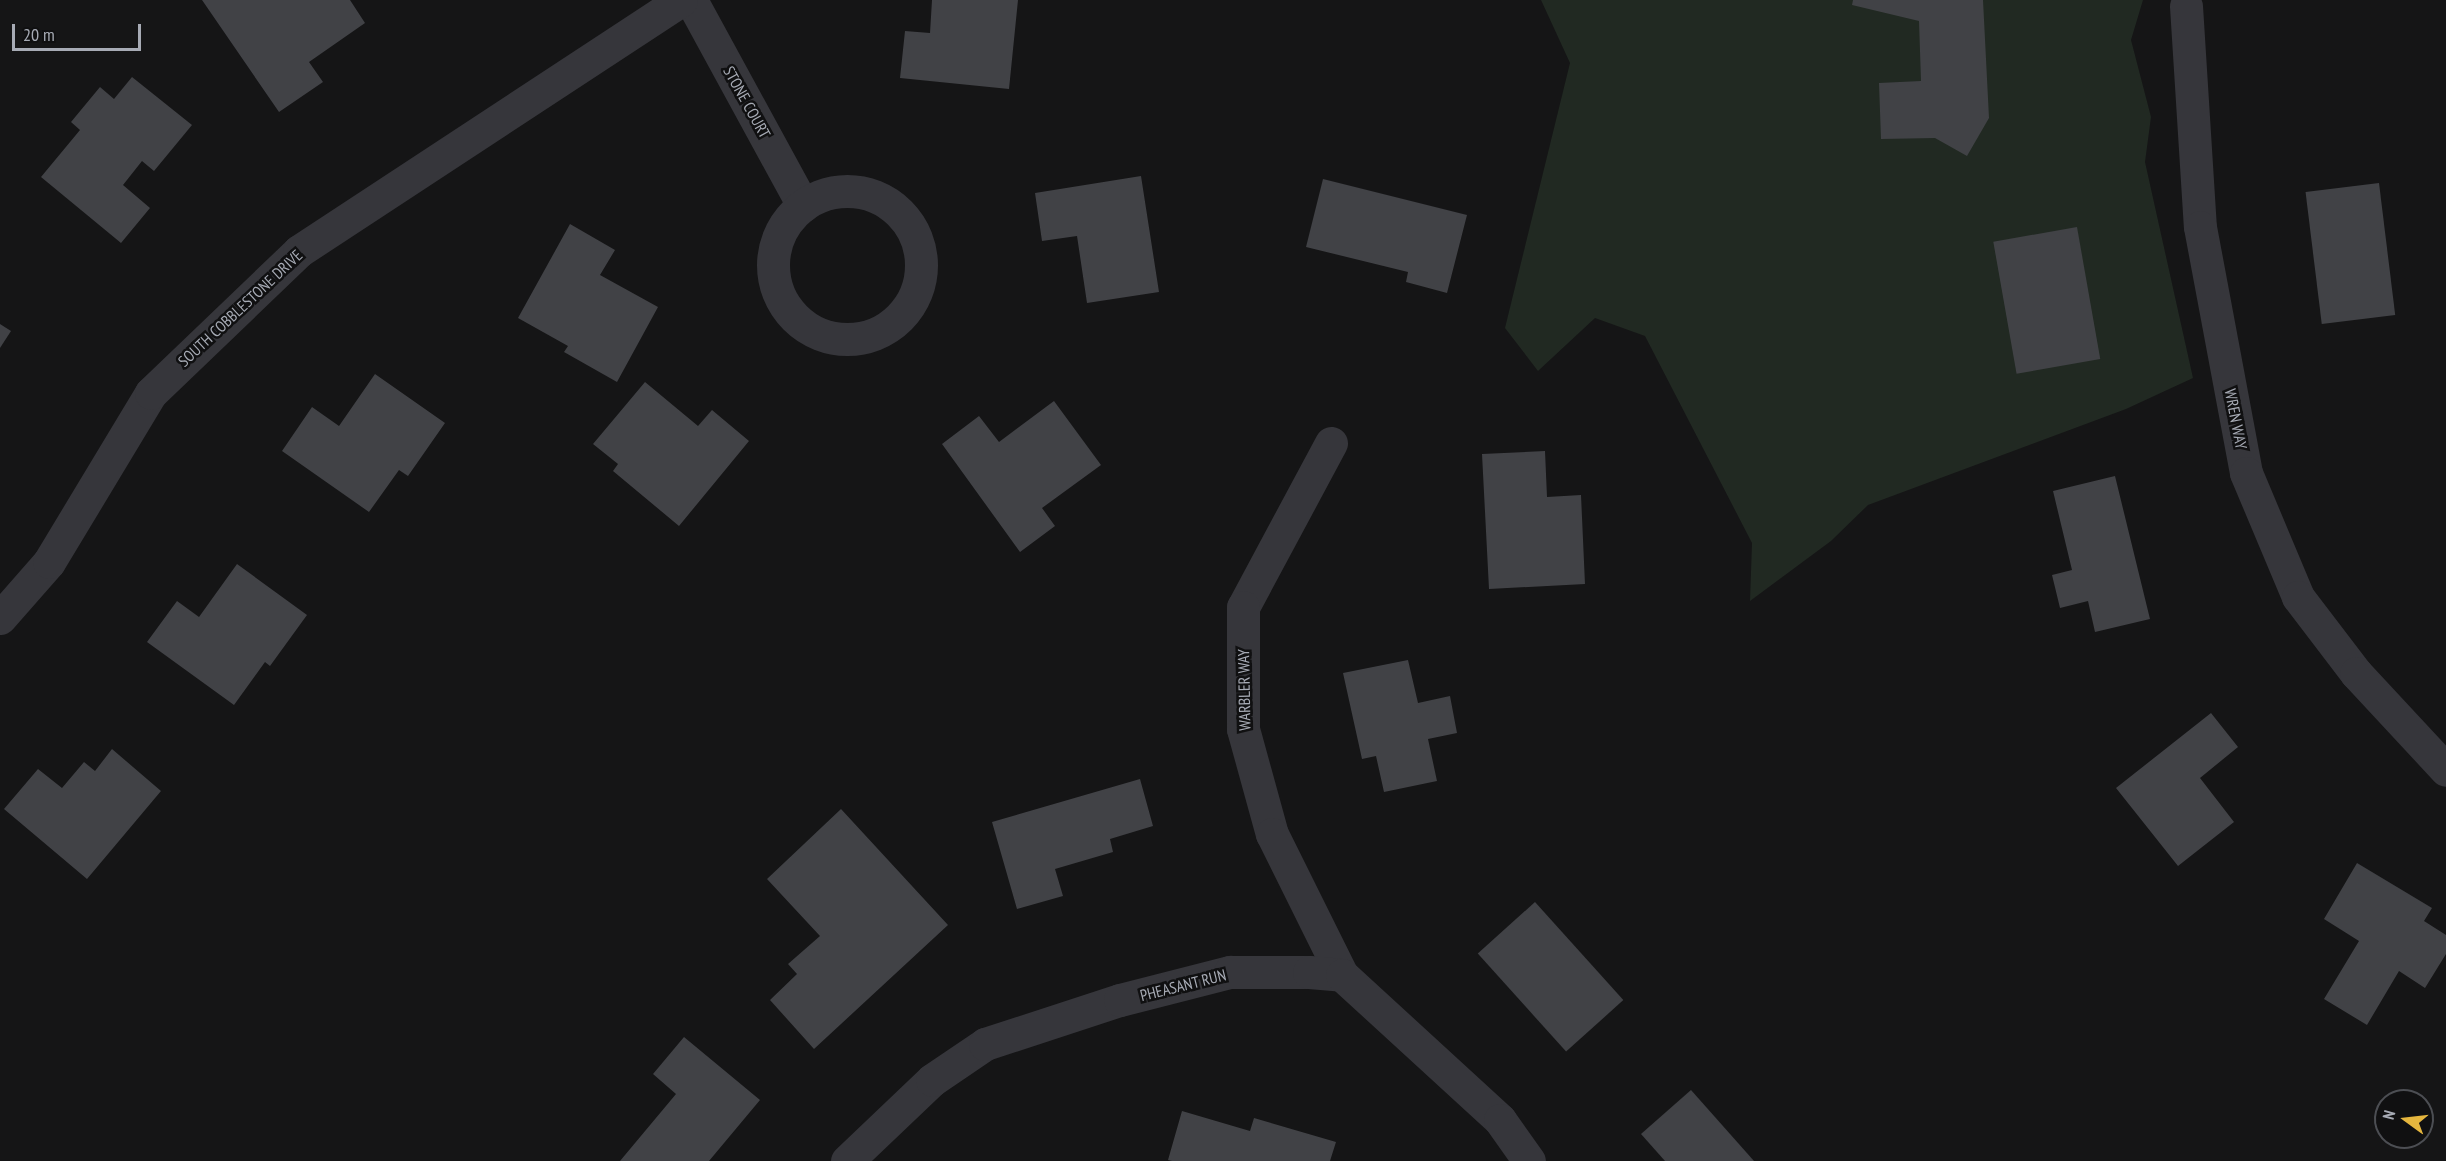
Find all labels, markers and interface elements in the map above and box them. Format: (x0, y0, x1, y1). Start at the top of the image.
scale bar (15, 12, 144, 50)
text: 20 m (23, 23, 55, 46)
street label: STONE COURT (719, 63, 775, 141)
street label: SOUTH COBBLESTONE DRIVE (174, 246, 306, 370)
street label: WREN WAY (2221, 387, 2251, 451)
street label: WARBLER WAY (1234, 649, 1254, 731)
street label: PHEASANT RUN (1138, 965, 1228, 1005)
north arrow (2374, 1089, 2434, 1149)
text: N (2378, 1108, 2399, 1122)

